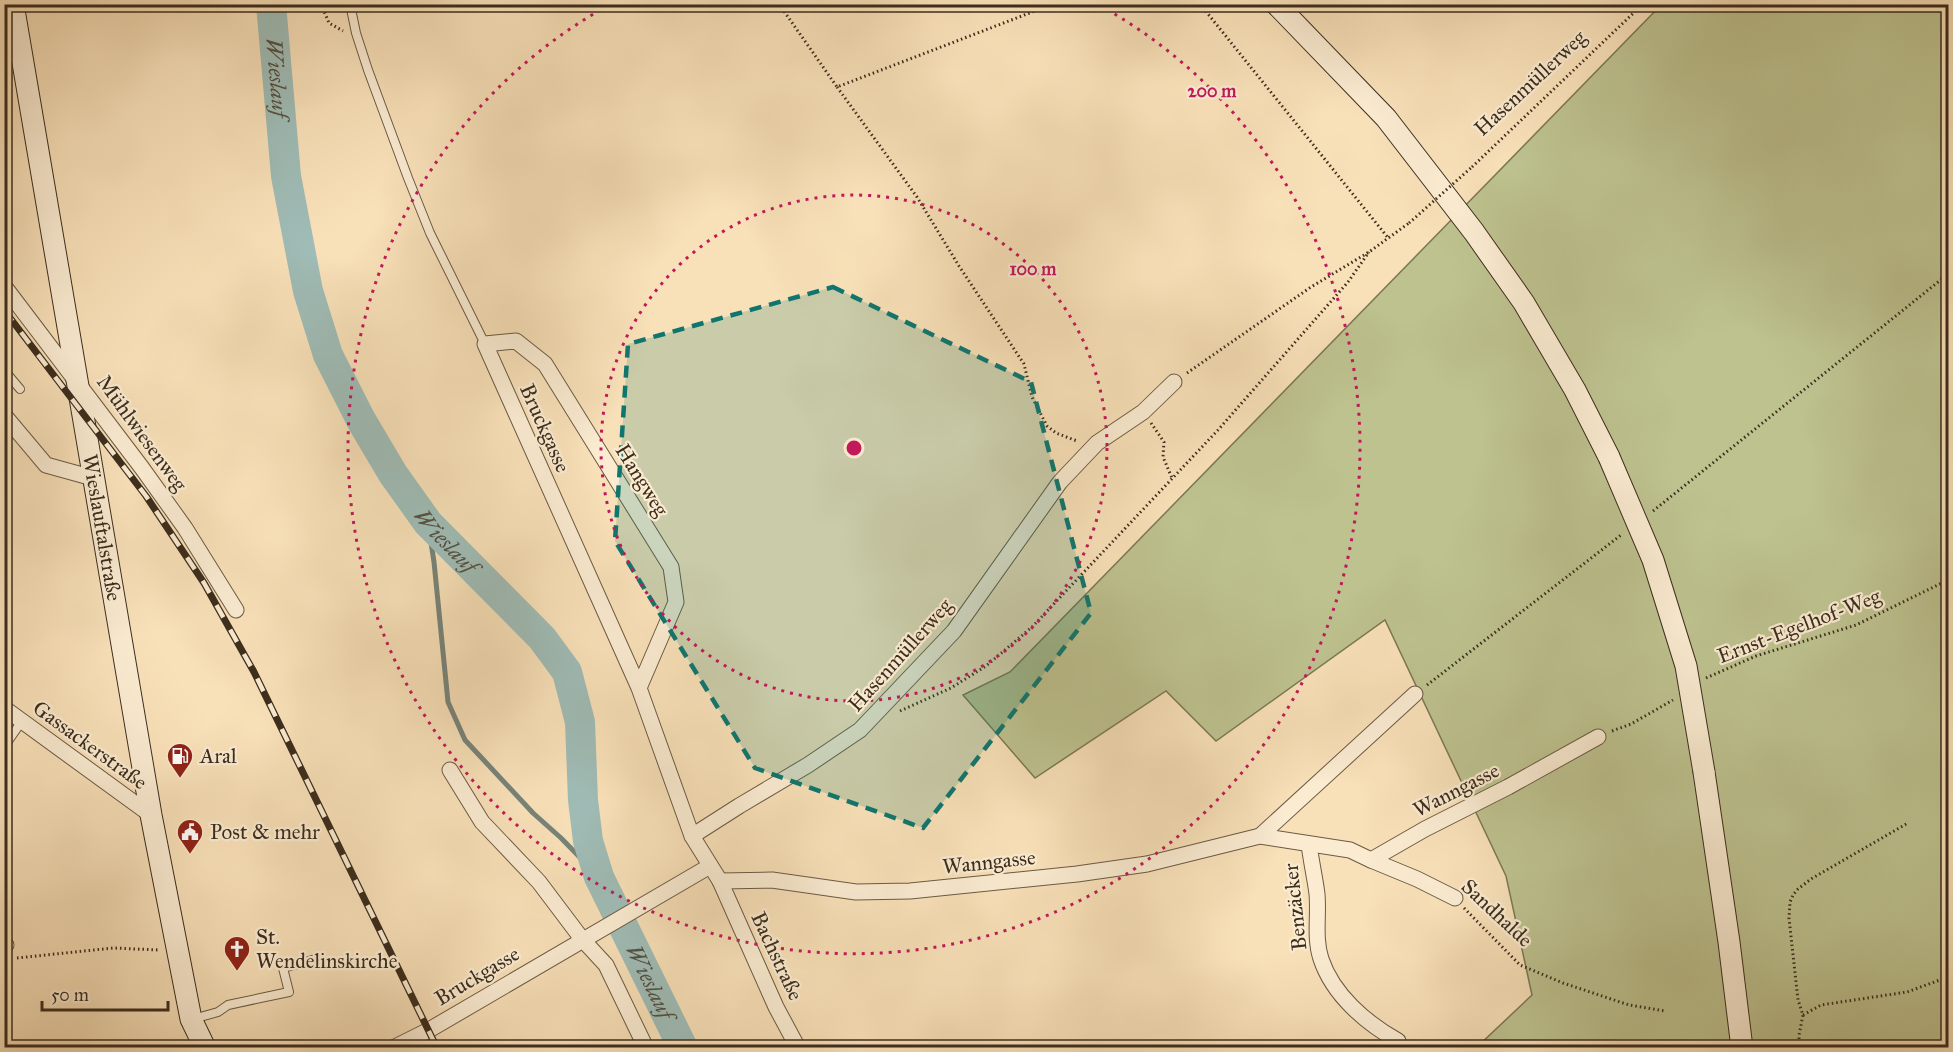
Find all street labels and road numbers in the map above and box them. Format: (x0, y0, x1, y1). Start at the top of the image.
street label: Hasenmüllerweg (1469, 24, 1592, 142)
street label: Mühlwiesenweg (91, 370, 193, 496)
street label: Bruckgasse (514, 380, 576, 477)
street label: Hangweg (610, 439, 674, 521)
street label: Wieslauftalstraße (77, 452, 127, 603)
street label: Ernst-Egelhof-Weg (1714, 583, 1885, 669)
street label: Hasenmüllerweg (842, 593, 958, 717)
street label: Gassackerstraße (28, 695, 152, 795)
street label: Wanngasse (1409, 757, 1504, 823)
street label: Wanngasse (941, 844, 1037, 880)
street label: Benzäcker (1277, 862, 1313, 952)
street label: Sandhalde (1456, 873, 1538, 953)
street label: Bachstraße (745, 908, 809, 1005)
street label: Bruckgasse (430, 940, 524, 1011)

